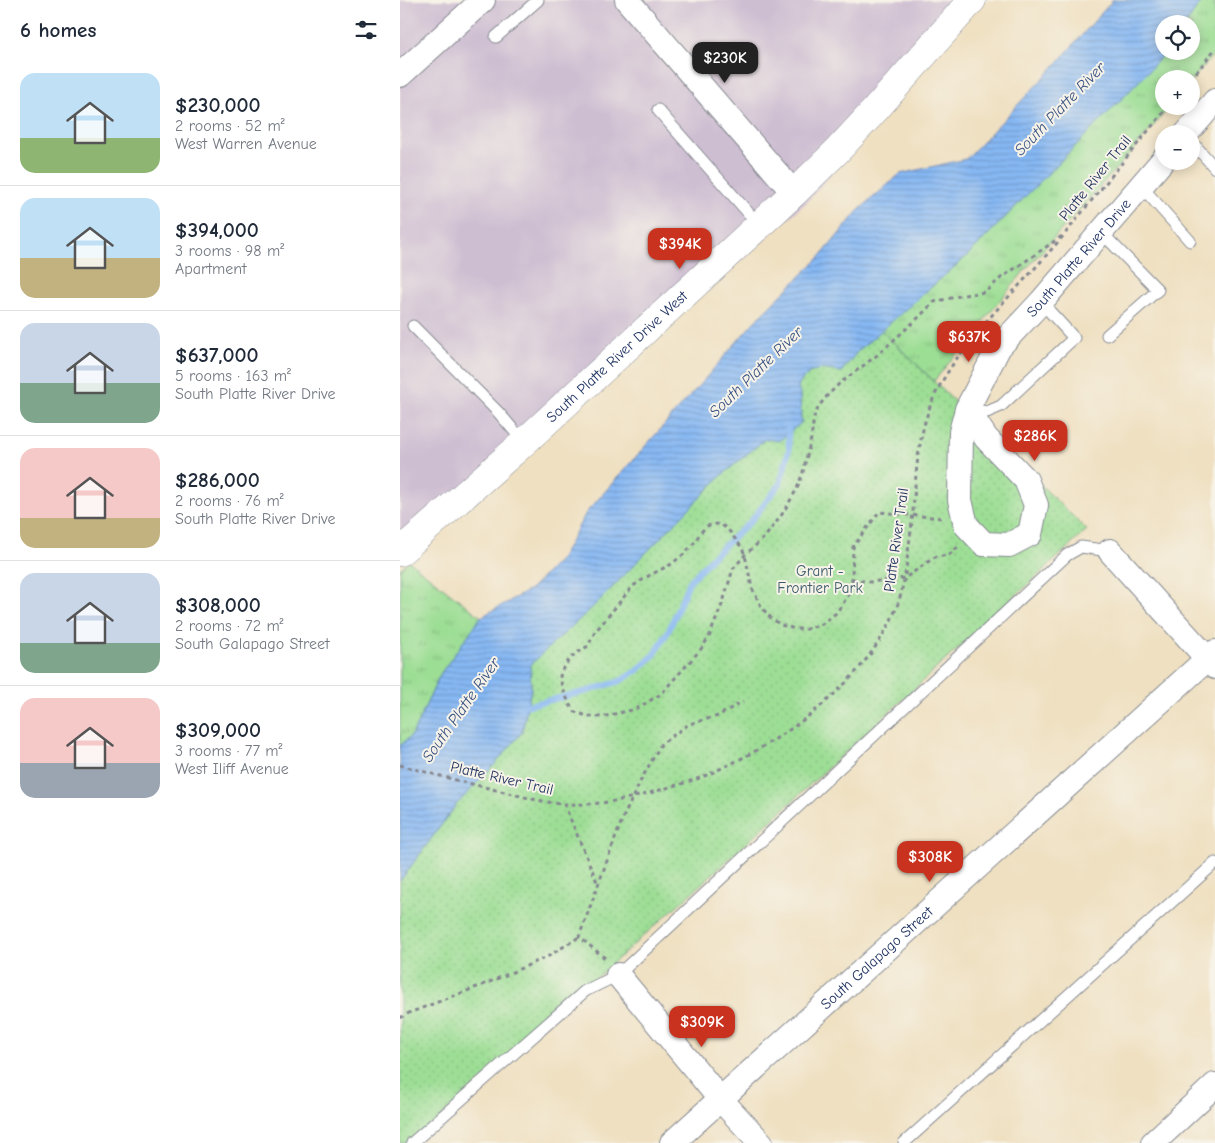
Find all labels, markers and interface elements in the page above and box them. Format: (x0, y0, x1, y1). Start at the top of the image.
map controls (1155, 15, 1200, 170)
button: locate (1155, 15, 1200, 60)
icon: filters (352, 16, 380, 44)
text: 6 homes (20, 18, 96, 42)
pin: $230K (690, 42, 760, 84)
text: $230K (703, 49, 747, 67)
water label: South Platte River (1011, 58, 1110, 159)
button: + (1155, 70, 1200, 115)
icon: home (60, 93, 120, 153)
text: $230,000 (175, 93, 261, 117)
text: 2 rooms · 52 m² (175, 117, 285, 135)
button: − (1155, 125, 1200, 170)
street label: Platte River Trail (1055, 132, 1135, 224)
text: West Warren Avenue (175, 135, 317, 153)
street label: South Platte River Drive (1023, 195, 1135, 321)
icon: home (60, 218, 120, 278)
text: $394,000 (175, 218, 259, 242)
pin: $394K (645, 228, 715, 270)
text: $394K (659, 235, 701, 253)
text: 3 rooms · 98 m² (175, 242, 284, 260)
text: Apartment (175, 260, 247, 278)
street label: South Platte River Drive West (543, 286, 692, 426)
pin: $637K (934, 320, 1004, 363)
water label: South Platte River (706, 322, 807, 421)
text: $637K (948, 328, 990, 346)
icon: home (60, 343, 120, 403)
text: $637,000 (175, 343, 258, 367)
text: 5 rooms · 163 m² (175, 367, 291, 385)
text: South Platte River Drive (175, 385, 335, 403)
pin: $286K (1000, 420, 1070, 462)
text: $286K (1013, 427, 1057, 445)
icon: home (60, 468, 120, 528)
text: $286,000 (175, 468, 260, 492)
street label: Platte River Trail (880, 487, 912, 593)
text: 2 rooms · 76 m² (175, 492, 284, 510)
text: South Platte River Drive (175, 510, 335, 528)
park label: Grant - Frontier Park (777, 562, 863, 597)
icon: home (60, 593, 120, 653)
text: $308,000 (175, 593, 261, 617)
text: 2 rooms · 72 m² (175, 617, 284, 635)
text: South Galapago Street (175, 635, 330, 653)
water label: South Platte River (418, 654, 504, 765)
icon: home (60, 718, 120, 778)
text: $309,000 (175, 718, 261, 742)
text: 3 rooms · 77 m² (175, 742, 283, 760)
street label: Platte River Trail (449, 757, 555, 799)
text: West Iliff Avenue (175, 760, 289, 778)
pin: $308K (895, 840, 965, 883)
text: $308K (908, 848, 952, 866)
street label: South Galapago Street (817, 902, 937, 1013)
pin: $309K (667, 1006, 737, 1048)
text: $309K (680, 1013, 724, 1031)

